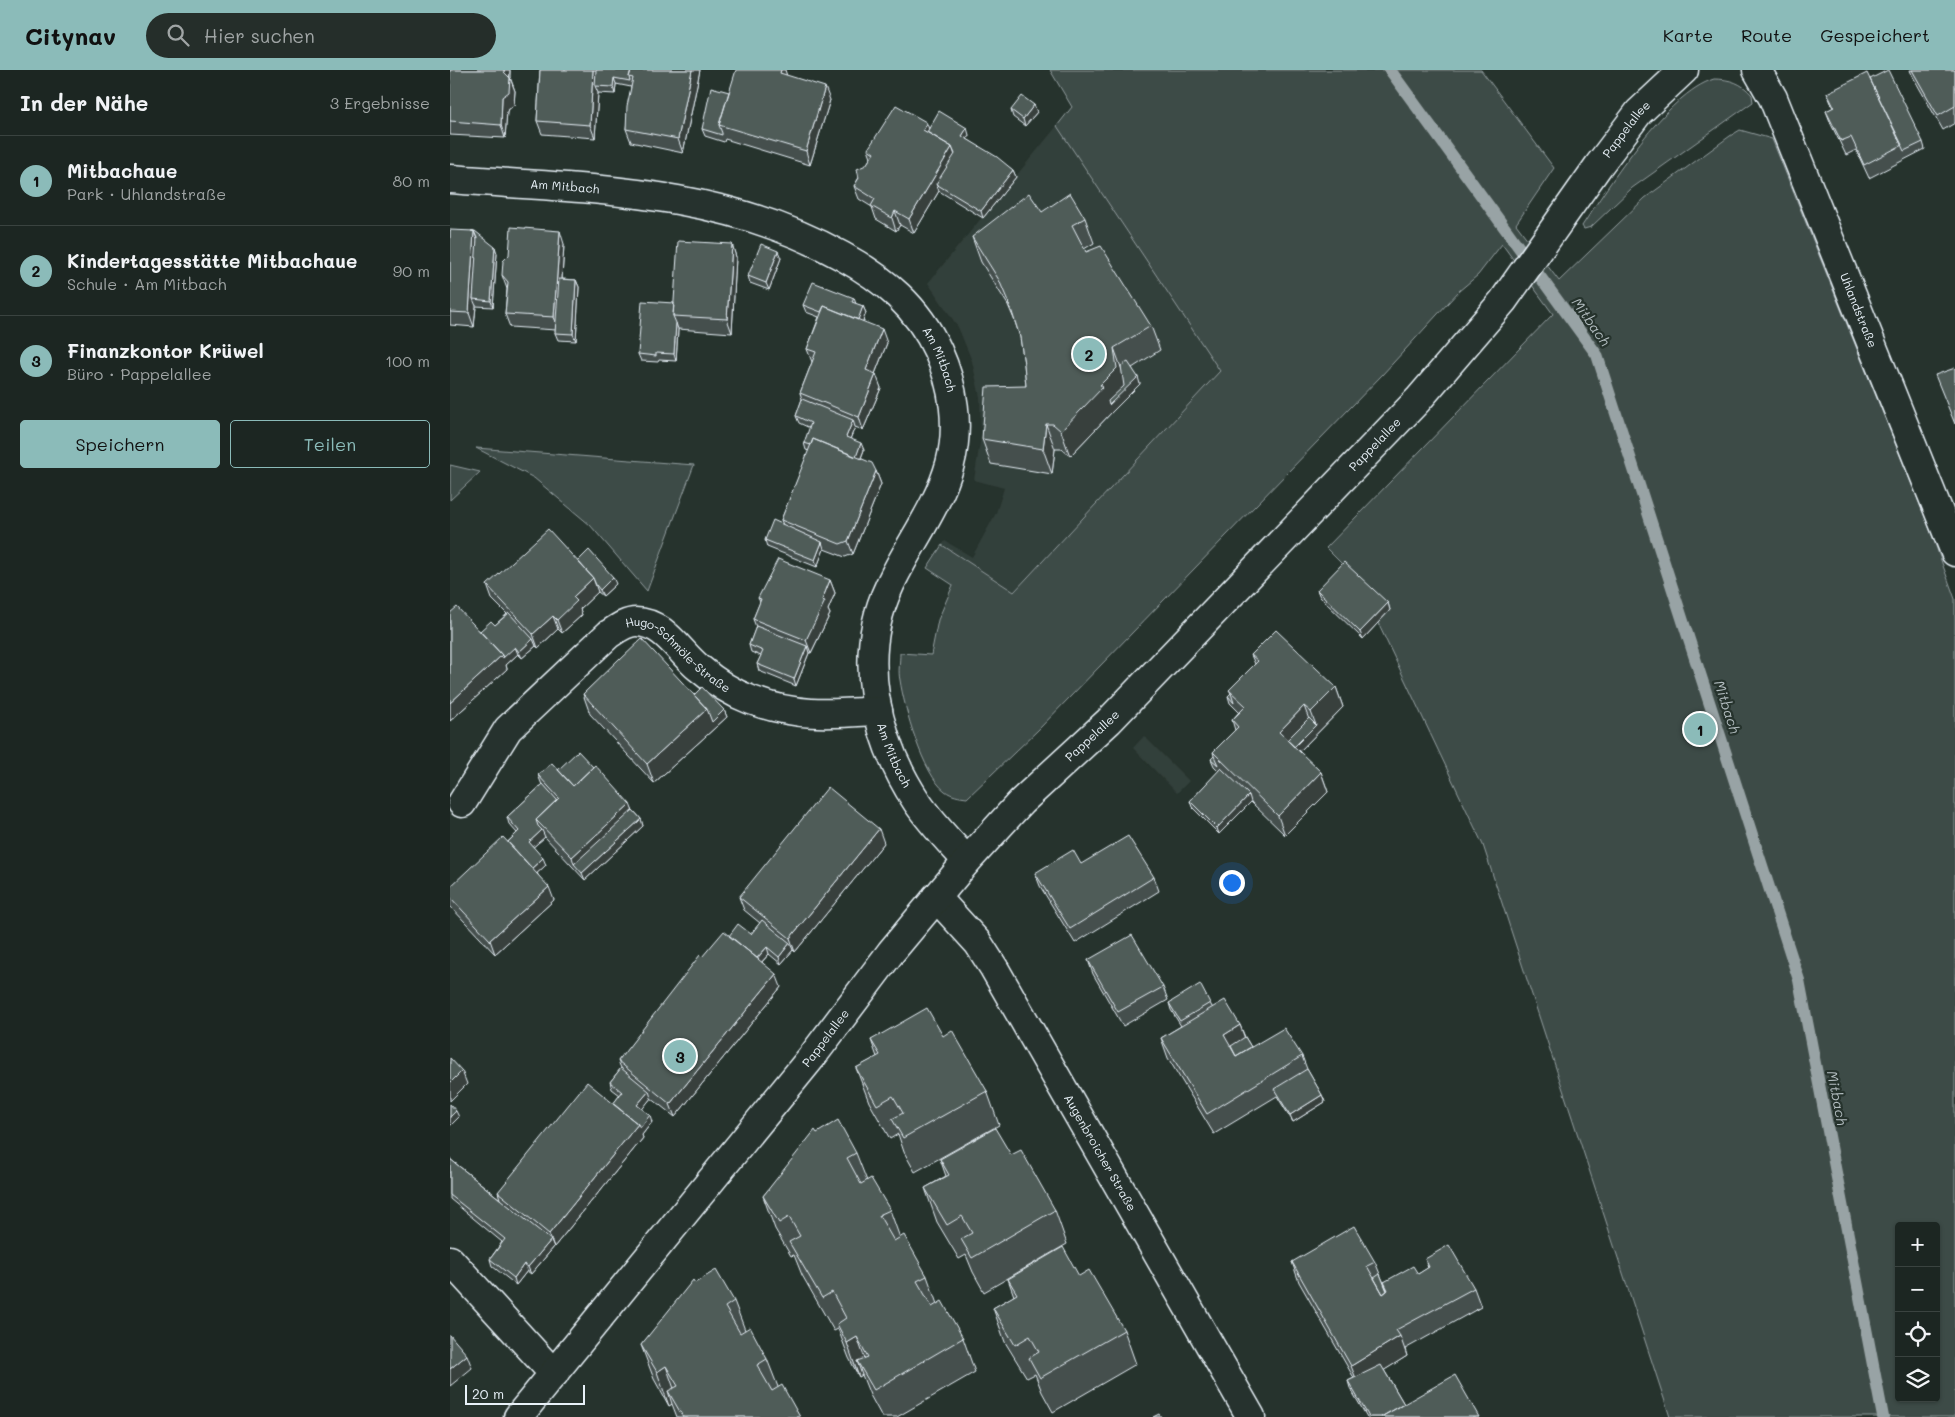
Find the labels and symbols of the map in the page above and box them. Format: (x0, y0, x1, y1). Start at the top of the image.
street label: Pappelallee (1598, 97, 1653, 161)
street label: Am Mitbach (530, 175, 600, 197)
street label: Uhlandstraße (1837, 270, 1881, 350)
water label: Mitbach (1568, 294, 1615, 350)
street label: Am Mitbach (919, 323, 960, 393)
pin: 2 (1073, 335, 1105, 373)
street label: Pappelallee (1345, 414, 1404, 474)
street label: Hugo-Schmöle-Straße (623, 613, 734, 696)
water label: Mitbach (1710, 678, 1745, 736)
street label: Pappelallee (1061, 706, 1122, 764)
pin: 1 (1684, 710, 1716, 748)
street label: Am Mitbach (874, 721, 916, 790)
your location (1219, 870, 1245, 896)
street label: Pappelallee (798, 1006, 852, 1070)
pin: 3 (664, 1037, 696, 1075)
water label: Mitbach (1823, 1069, 1852, 1127)
street label: Augenbroicher Straße (1061, 1091, 1140, 1214)
scale bar (465, 1382, 585, 1405)

